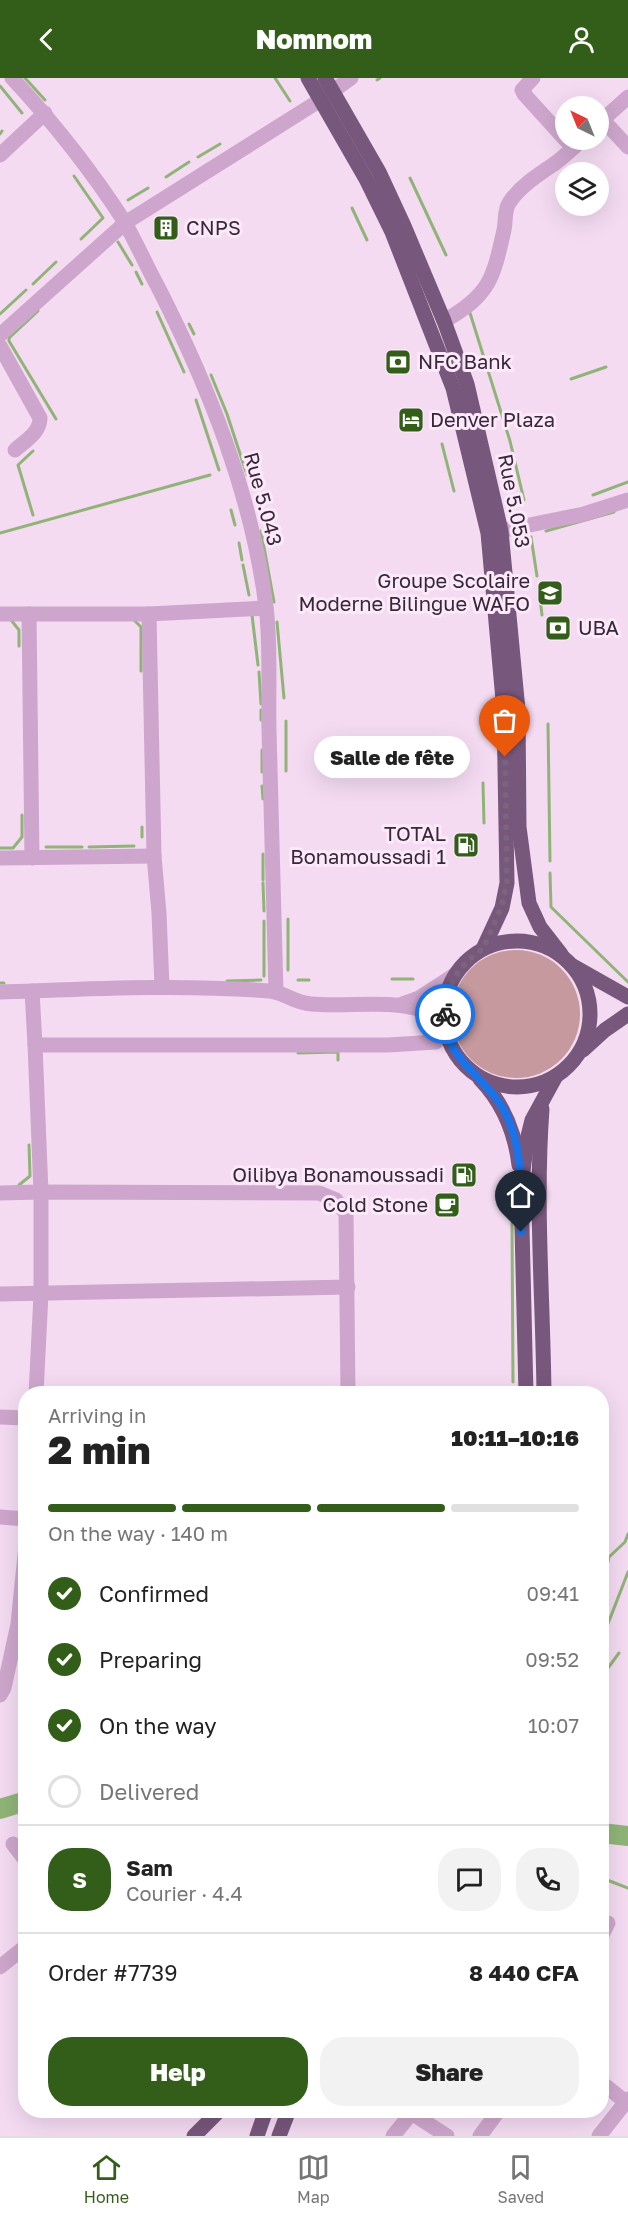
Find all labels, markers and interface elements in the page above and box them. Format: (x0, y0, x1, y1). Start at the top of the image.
icon: back (30, 23, 63, 56)
text: Nomnom (256, 23, 372, 55)
icon: person (565, 23, 598, 56)
north arrow (555, 96, 609, 150)
map controls (555, 96, 609, 216)
button: layers (555, 162, 609, 216)
building icon: CNPS (151, 213, 181, 243)
place label: CNPS (186, 215, 241, 239)
bank icon: NFC Bank (383, 347, 413, 377)
place label: NFC Bank (418, 349, 512, 373)
hotel icon: Denver Plaza (396, 405, 426, 435)
place label: Denver Plaza (430, 407, 555, 431)
street label: Rue 5.043 (240, 449, 288, 548)
street label: Rue 5.053 (494, 452, 536, 550)
place label: Groupe Scolaire Moderne Bilingue WAFO (298, 568, 530, 615)
school or university icon: Groupe Scolaire Moderne Bilingue WAFO (535, 578, 565, 608)
bank icon: UBA (543, 613, 573, 643)
place label: UBA (578, 615, 619, 639)
pin (479, 695, 530, 757)
icon: bag (488, 704, 521, 737)
callout: Salle de fête (313, 736, 469, 778)
text: Salle de fête (330, 745, 454, 769)
place label: TOTAL Bonamoussadi 1 (290, 821, 446, 868)
fuel station icon: TOTAL Bonamoussadi 1 (451, 830, 481, 860)
courier (415, 984, 475, 1044)
icon: bike (429, 998, 462, 1031)
fuel station icon: Oilibya Bonamoussadi (449, 1160, 479, 1190)
place label: Oilibya Bonamoussadi (232, 1162, 444, 1186)
pin (495, 1170, 546, 1232)
icon: home (504, 1179, 537, 1212)
cafe icon: Cold Stone (432, 1190, 462, 1220)
place label: Cold Stone (323, 1192, 428, 1216)
text: Arriving in (48, 1403, 146, 1427)
text: 10:11–10:16 (451, 1424, 579, 1451)
text: 2 min (48, 1426, 151, 1473)
text: On the way · 140 m (48, 1521, 228, 1545)
icon: check (48, 1577, 81, 1610)
text: Confirmed (99, 1580, 209, 1607)
text: 09:41 (527, 1581, 579, 1605)
icon: check (48, 1643, 81, 1676)
text: Preparing (99, 1646, 202, 1673)
text: 09:52 (525, 1647, 579, 1671)
icon: check (48, 1709, 81, 1742)
text: On the way (99, 1712, 217, 1739)
text: 10:07 (528, 1713, 579, 1737)
text: Delivered (99, 1778, 199, 1805)
button: chat (438, 1848, 501, 1911)
button: phone (516, 1848, 579, 1911)
text: Sam (126, 1854, 173, 1881)
text: S (72, 1866, 87, 1893)
text: Courier · 4.4 (126, 1881, 243, 1905)
text: Order #7739 (48, 1959, 177, 1986)
text: 8 440 CFA (469, 1959, 579, 1986)
button: Help (48, 2037, 308, 2106)
button: Share (320, 2037, 579, 2106)
tab: Home (84, 2151, 129, 2207)
tab: Map (297, 2151, 330, 2207)
tab: Saved (497, 2151, 544, 2207)

